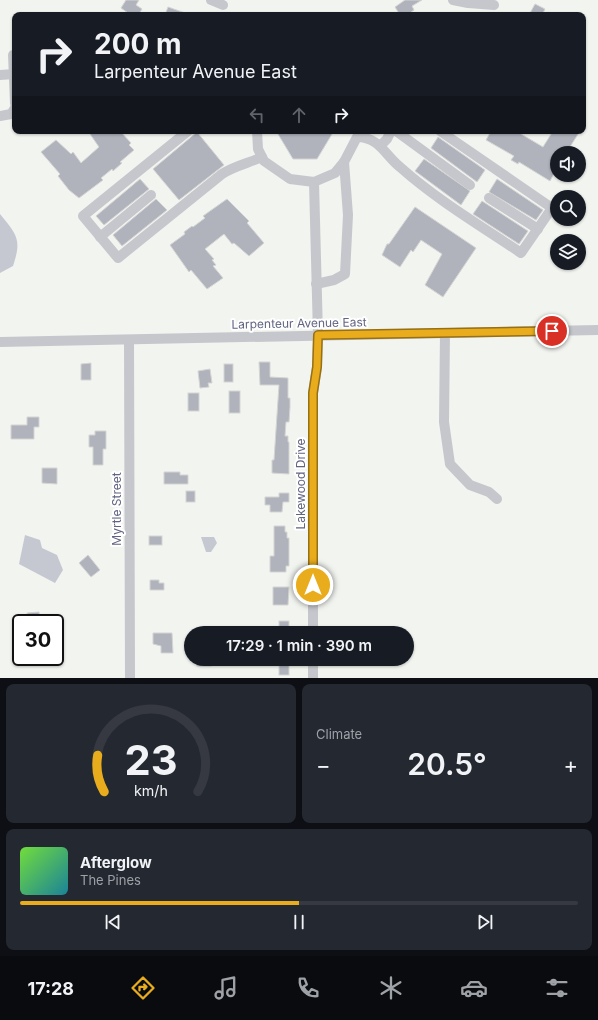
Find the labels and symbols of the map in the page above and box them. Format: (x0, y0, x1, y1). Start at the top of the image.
street label: Larpenteur Avenue East (231, 314, 367, 332)
pin (535, 314, 569, 348)
street label: Lakewood Drive (293, 438, 308, 530)
street label: Myrtle Street (109, 472, 124, 546)
position arrow (292, 564, 334, 606)
speed limit sign: 30 (12, 614, 64, 666)

